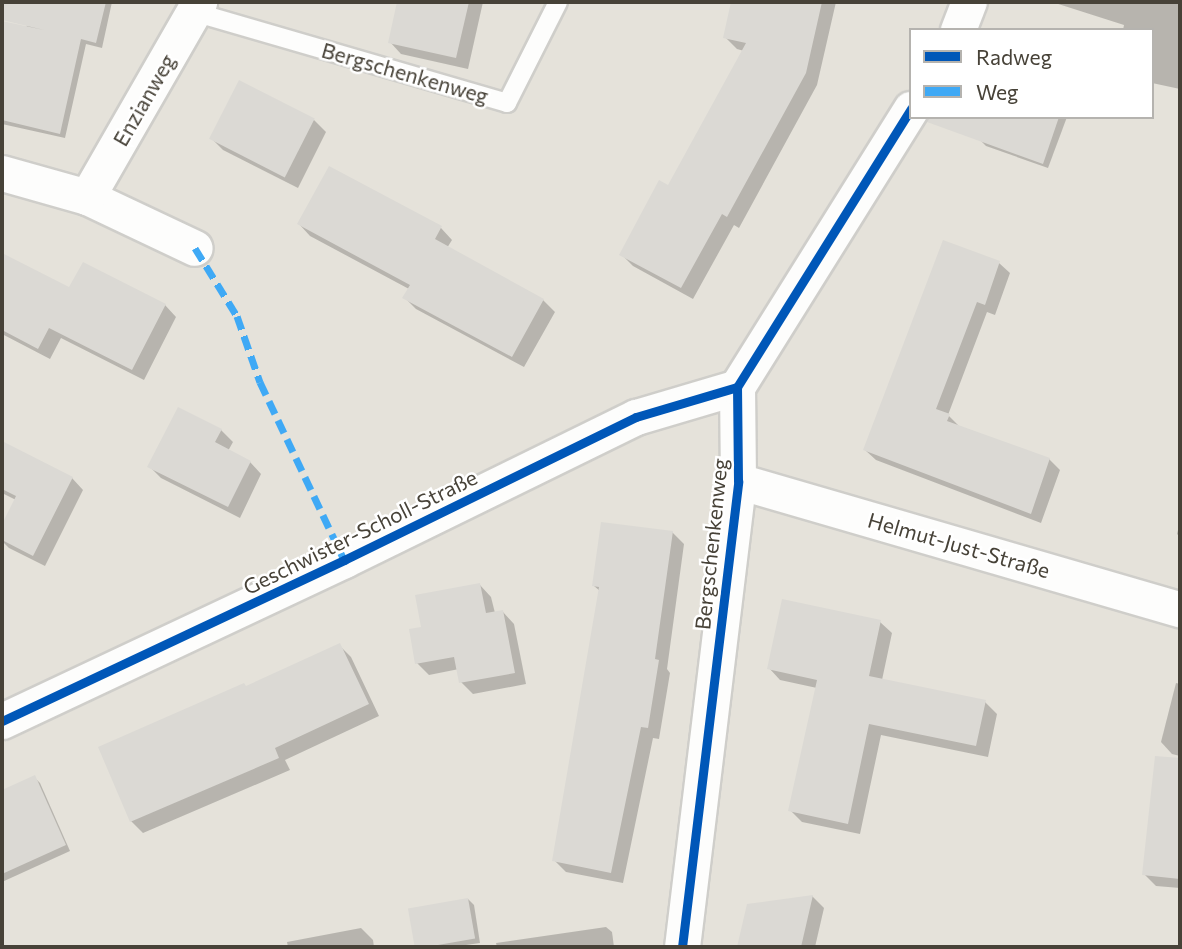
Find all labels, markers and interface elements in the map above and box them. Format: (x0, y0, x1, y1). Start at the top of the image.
legend (909, 28, 1154, 119)
street label: Bergschenkenweg (319, 37, 491, 109)
text: Radweg (976, 44, 1052, 69)
street label: Enzianweg (108, 50, 180, 150)
text: Weg (976, 79, 1018, 104)
street label: Bergschenkenweg (689, 457, 733, 631)
street label: Geschwister-Scholl-Straße (239, 464, 481, 600)
street label: Helmut-Just-Straße (865, 507, 1053, 583)

